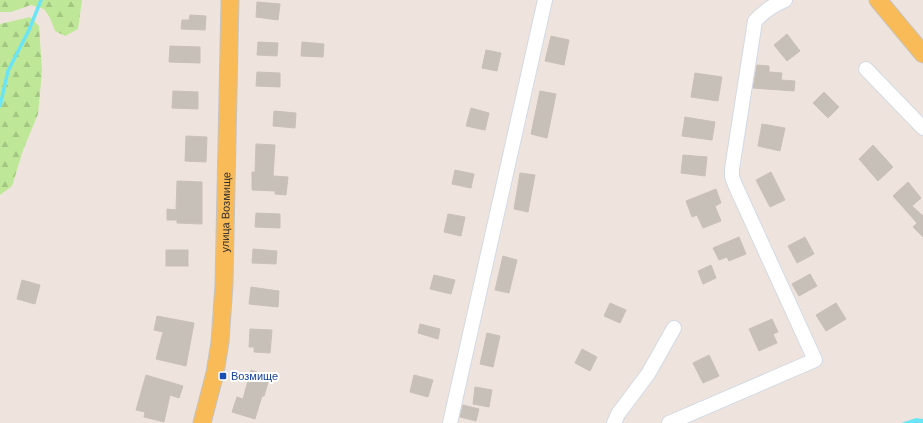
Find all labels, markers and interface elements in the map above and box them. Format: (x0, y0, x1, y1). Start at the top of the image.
street label: улица Возмище (219, 172, 232, 253)
place label: Возмище (231, 370, 278, 382)
marker: Возмище (218, 371, 228, 381)

